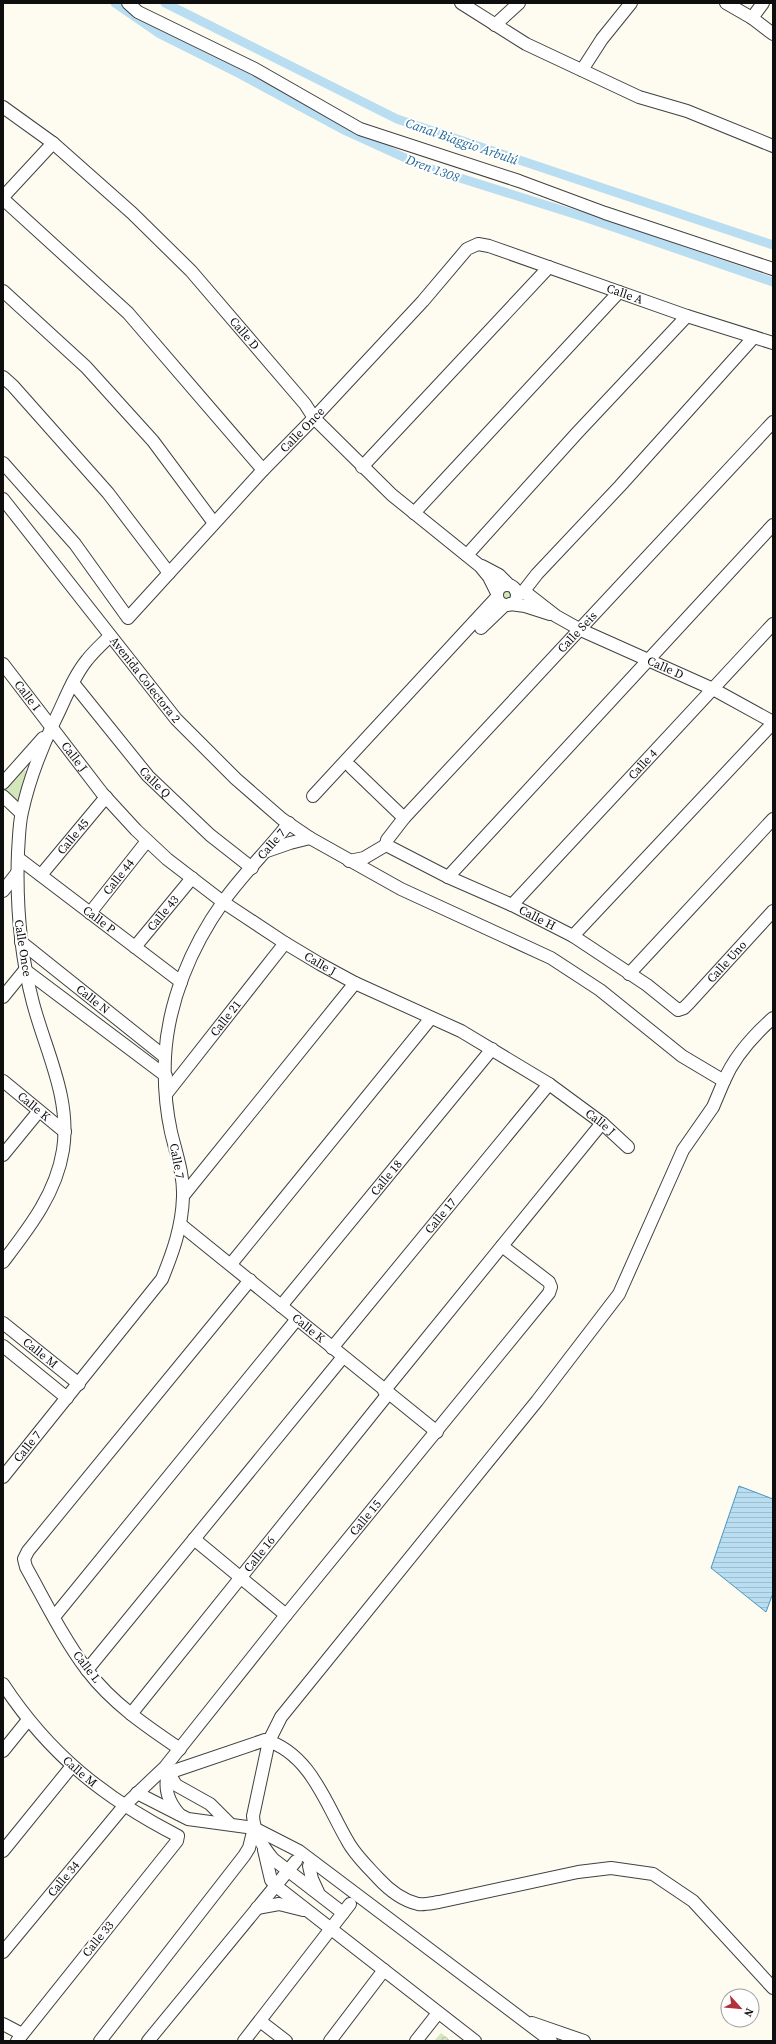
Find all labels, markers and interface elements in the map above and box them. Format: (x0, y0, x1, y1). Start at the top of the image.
water label: Canal Biaggio Arbulú (403, 114, 521, 169)
water label: Dren 1308 (403, 151, 462, 186)
street label: Calle A (604, 280, 645, 308)
street label: Calle D (226, 314, 263, 353)
street label: Calle Once (277, 404, 328, 456)
street label: Calle Seis (554, 608, 600, 656)
street label: Avenida Colectora 2 (106, 633, 184, 726)
street label: Calle D (645, 653, 686, 683)
street label: Calle I (11, 677, 44, 714)
street label: Calle J (57, 738, 91, 776)
street label: Calle 4 (625, 746, 661, 783)
street label: Calle Q (136, 764, 174, 802)
street label: Calle 45 (53, 815, 93, 858)
street label: Calle 7 (254, 825, 289, 863)
street label: Calle 44 (99, 856, 138, 898)
street label: Calle 43 (144, 892, 183, 934)
street label: Calle P (80, 902, 119, 937)
street label: Calle H (516, 902, 558, 934)
street label: Calle Once (11, 918, 35, 978)
street label: Calle Uno (703, 937, 750, 986)
street label: Calle J (301, 948, 339, 979)
street label: Calle N (73, 981, 113, 1018)
street label: Calle 21 (207, 997, 245, 1040)
street label: Calle K (14, 1088, 54, 1125)
street label: Calle J (582, 1105, 619, 1140)
street label: Calle 7 (166, 1142, 188, 1180)
street label: Calle 18 (367, 1156, 406, 1199)
street label: Calle 17 (421, 1195, 460, 1237)
street label: Calle K (289, 1310, 328, 1346)
street label: Calle M (20, 1334, 61, 1372)
street label: Calle 7 (10, 1428, 45, 1466)
street label: Calle 15 (346, 1497, 385, 1539)
street label: Calle 16 (240, 1533, 279, 1575)
street label: Calle L (69, 1648, 105, 1686)
street label: Calle M (59, 1752, 101, 1791)
street label: Calle 34 (44, 1858, 83, 1900)
street label: Calle 33 (79, 1918, 117, 1960)
north arrow (720, 1988, 760, 2028)
text: N (740, 2005, 757, 2019)

